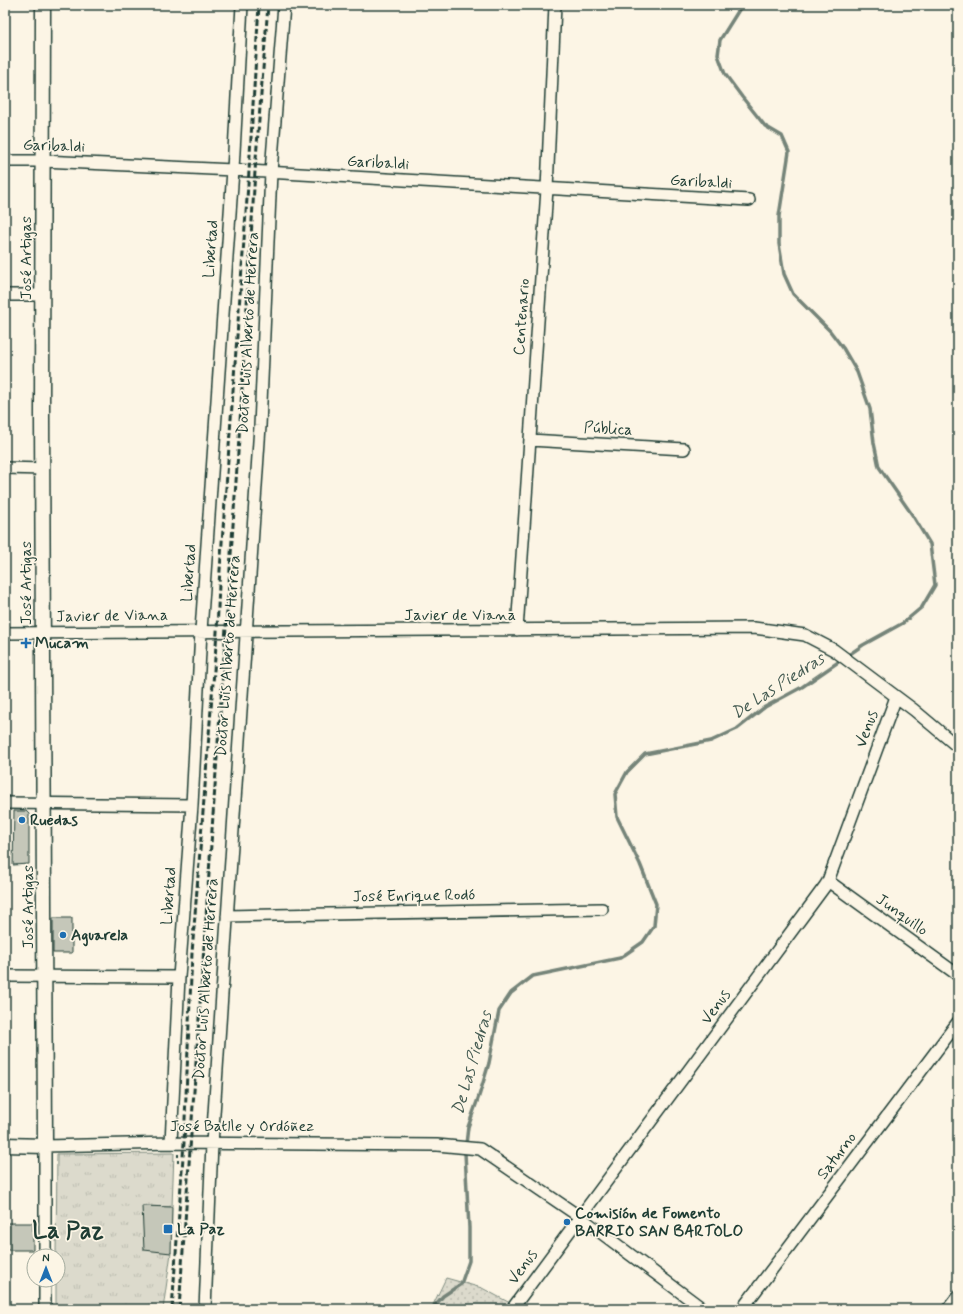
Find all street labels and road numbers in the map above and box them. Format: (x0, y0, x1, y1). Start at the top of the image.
street label: Garibaldi (22, 134, 86, 158)
street label: Garibaldi (346, 151, 410, 175)
street label: Garibaldi (669, 170, 733, 194)
street label: José Artigas (16, 216, 37, 300)
street label: Libertad (199, 219, 223, 279)
street label: Doctor Luis Alberto de Herrera (232, 231, 264, 435)
street label: Centenario (509, 278, 535, 356)
street label: Pública (583, 417, 633, 441)
street label: José Artigas (16, 541, 37, 625)
street label: Libertad (177, 543, 201, 603)
street label: Doctor Luis Alberto de Herrera (210, 554, 246, 758)
street label: Javier de Viana (56, 605, 168, 627)
street label: Javier de Viana (404, 605, 516, 626)
street label: Venus (851, 707, 883, 751)
street label: José Artigas (18, 865, 39, 949)
street label: Libertad (157, 866, 181, 926)
street label: Doctor Luis Alberto de Herrera (188, 877, 224, 1081)
street label: José Enrique Rodó (353, 884, 476, 908)
street label: Junquillo (872, 889, 932, 941)
street label: Venus (696, 985, 736, 1029)
street label: José Batlle y Ordóñez (170, 1116, 314, 1137)
street label: Saturno (812, 1128, 862, 1184)
street label: Venus (503, 1245, 543, 1289)

